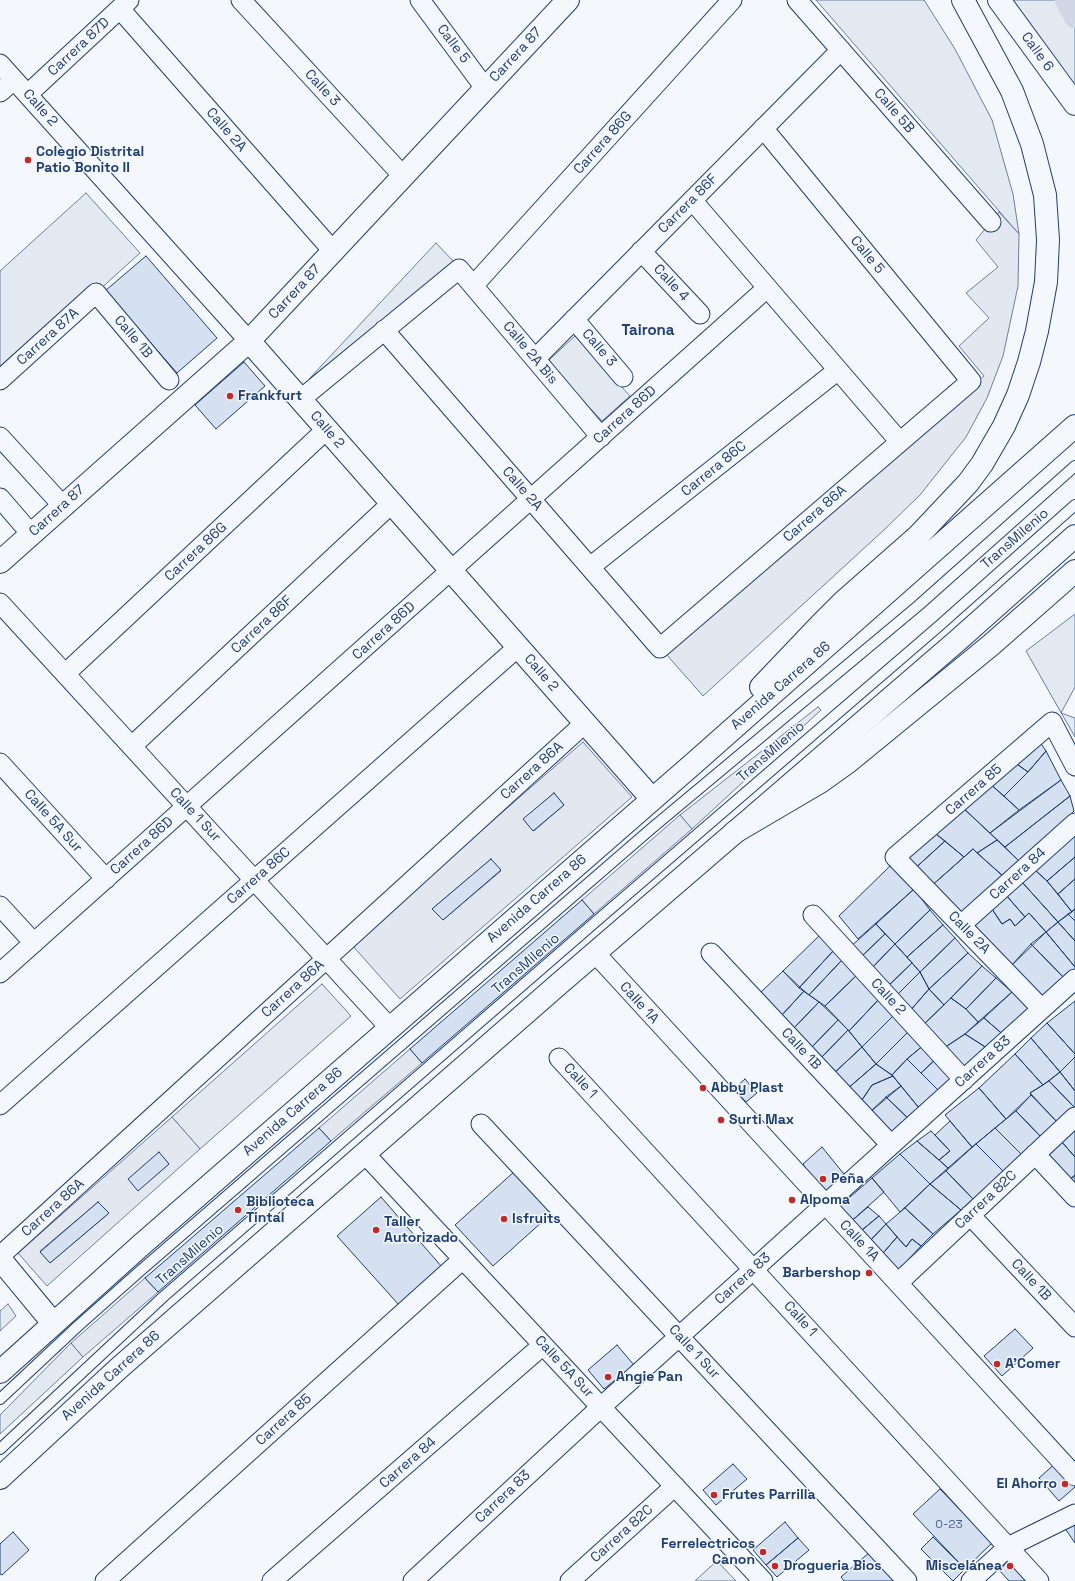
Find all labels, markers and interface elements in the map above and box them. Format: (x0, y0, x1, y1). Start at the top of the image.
street label: Carrera 87D (45, 14, 113, 80)
street label: Calle 5 (433, 21, 473, 67)
street label: Carrera 87 (486, 24, 546, 86)
street label: Calle 6 (1017, 29, 1057, 75)
street label: Calle 3 (301, 66, 343, 110)
street label: Calle 5B (870, 85, 918, 137)
street label: Calle 2 (19, 86, 61, 130)
street label: Calle 2A (202, 104, 250, 156)
street label: Carrera 86G (570, 108, 636, 178)
place label: Colegio Distrital Patio Bonito II (36, 144, 144, 176)
marker: Colegio Distrital Patio Bonito II (23, 155, 33, 165)
street label: Carrera 86F (655, 171, 721, 237)
street label: Calle 5 (846, 233, 888, 277)
street label: Carrera 87 (265, 261, 325, 323)
street label: Calle 4 (650, 261, 692, 305)
street label: Carrera 87A (14, 305, 82, 369)
street label: Calle 1B (110, 312, 156, 362)
street label: Calle 2A Bis (499, 318, 561, 388)
district label: Tairona (622, 322, 674, 340)
street label: Calle 3 (578, 326, 620, 370)
street label: Carrera 86D (590, 382, 660, 448)
place label: Frankfurt (238, 388, 302, 404)
marker: Frankfurt (225, 391, 235, 401)
street label: Calle 2 (306, 408, 348, 452)
street label: Carrera 86C (678, 438, 750, 500)
street label: Calle 2A (498, 463, 546, 515)
street label: Carrera 87 (26, 482, 88, 540)
street label: Carrera 86A (780, 482, 850, 546)
street label: TransMilenio (978, 505, 1052, 573)
street label: Carrera 86G (161, 519, 231, 585)
street label: Carrera 86F (228, 593, 296, 657)
street label: Carrera 86D (349, 598, 419, 664)
street label: Avenida Carrera 86 (728, 638, 834, 734)
street label: Calle 2 (520, 651, 562, 695)
street label: TransMilenio (734, 718, 808, 786)
street label: Carrera 86A (497, 739, 567, 803)
street label: Carrera 85 (942, 761, 1006, 819)
street label: Calle 1 Sur (166, 785, 224, 845)
street label: Calle 5A Sur (20, 786, 86, 856)
street label: Carrera 86D (107, 813, 177, 879)
street label: Carrera 86C (224, 844, 294, 908)
street label: Carrera 84 (986, 844, 1050, 904)
street label: Avenida Carrera 86 (484, 851, 590, 947)
street label: Calle 2A (945, 908, 993, 958)
street label: TransMilenio (489, 930, 563, 998)
street label: Carrera 86A (258, 957, 328, 1021)
street label: Calle 2 (867, 975, 909, 1019)
street label: Calle 1A (616, 979, 662, 1027)
street label: Calle 1B (778, 1025, 824, 1073)
street label: Carrera 83 (952, 1033, 1014, 1091)
street label: Calle 1 (560, 1060, 600, 1102)
street label: Avenida Carrera 86 (240, 1064, 346, 1160)
place label: Abby Plast (711, 1080, 784, 1096)
marker: Abby Plast (698, 1083, 708, 1093)
place label: Surti Max (729, 1112, 794, 1128)
marker: Surti Max (716, 1115, 726, 1125)
street label: Carrera 82C (952, 1167, 1020, 1233)
place label: Peña (831, 1171, 864, 1187)
marker: Peña (818, 1174, 828, 1184)
street label: Carrera 86A (18, 1176, 88, 1240)
place label: Alpoma (800, 1192, 850, 1208)
place label: Biblioteca Tintal (246, 1194, 314, 1226)
marker: Alpoma (787, 1195, 797, 1205)
marker: Biblioteca Tintal (233, 1205, 243, 1215)
place label: Isfruits (512, 1211, 561, 1227)
place label: Taller Autorizado (384, 1214, 458, 1246)
marker: Isfruits (499, 1214, 509, 1224)
street label: Calle 1A (836, 1217, 882, 1265)
street label: TransMilenio (153, 1221, 227, 1289)
marker: Taller Autorizado (371, 1225, 381, 1235)
street label: Carrera 83 (712, 1250, 774, 1308)
street label: Calle 1B (1008, 1256, 1054, 1304)
place label: Barbershop (782, 1265, 861, 1281)
marker: Barbershop (864, 1268, 874, 1278)
street label: Calle 1 (780, 1298, 820, 1340)
street label: Calle 1 Sur (665, 1322, 723, 1382)
street label: Avenida Carrera 86 (58, 1327, 164, 1425)
street label: Calle 5A Sur (531, 1332, 597, 1402)
place label: A'Comer (1005, 1356, 1060, 1372)
marker: A'Comer (992, 1359, 1002, 1369)
place label: Angie Pan (616, 1369, 683, 1385)
marker: Angie Pan (603, 1372, 613, 1382)
street label: Carrera 85 (253, 1391, 315, 1449)
street label: Carrera 84 (376, 1434, 440, 1492)
street label: Carrera 83 (472, 1467, 534, 1527)
place label: El Ahorro (996, 1476, 1057, 1492)
marker: El Ahorro (1060, 1479, 1070, 1489)
place label: Frutes Parrilla (722, 1487, 816, 1503)
marker: Frutes Parrilla (709, 1490, 719, 1500)
street label: Carrera 82C (587, 1502, 657, 1566)
house number: 0-23 (935, 1518, 963, 1532)
place label: Ferrelectricos Canon (661, 1536, 755, 1568)
marker: Ferrelectricos Canon (758, 1547, 768, 1557)
place label: Drogueria Bios (783, 1558, 882, 1574)
place label: Miscelánea (926, 1558, 1002, 1574)
marker: Drogueria Bios (770, 1561, 780, 1571)
marker: Miscelánea (1005, 1561, 1015, 1571)

